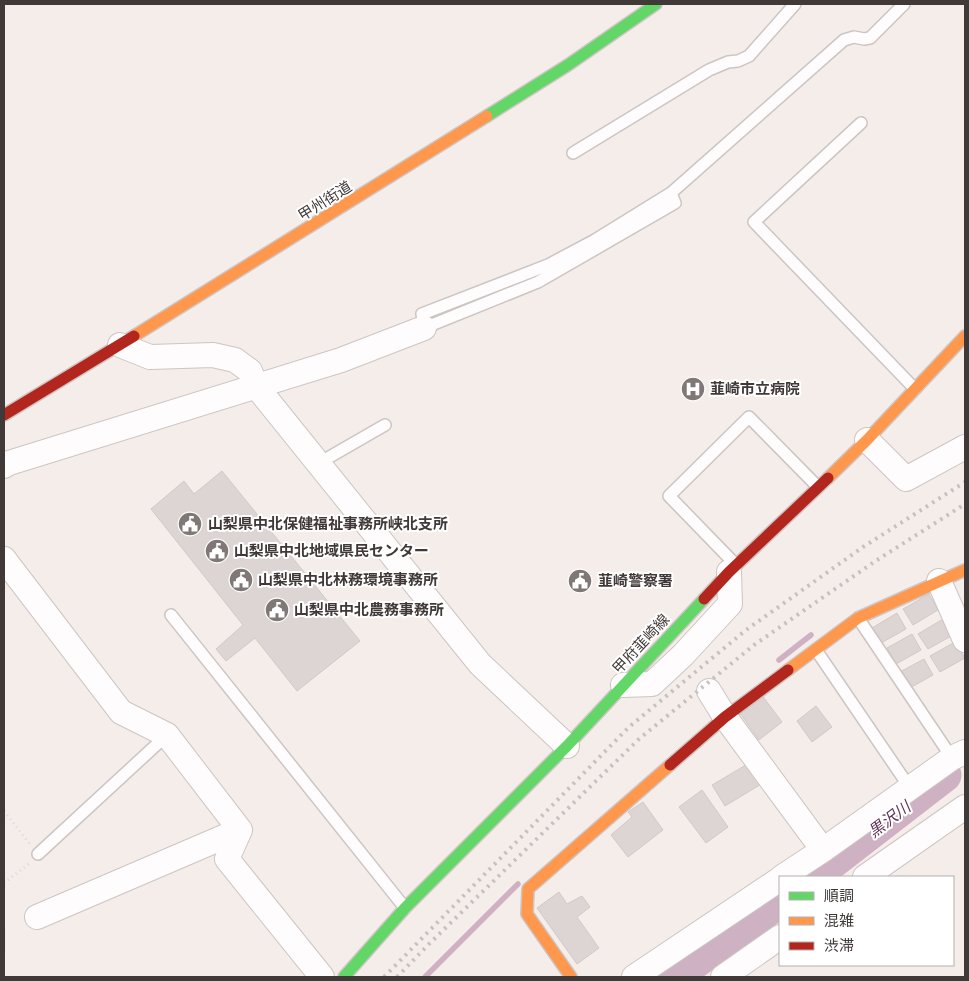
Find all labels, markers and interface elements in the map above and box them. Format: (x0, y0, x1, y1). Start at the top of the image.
street label: 甲州街道 (294, 177, 355, 225)
hospital icon: 韮崎市立病院 (680, 376, 706, 402)
place label: 韮崎市立病院 (710, 379, 800, 398)
public building icon: 山梨県中北保健福祉事務所峡北支所 (177, 511, 203, 537)
place label: 山梨県中北保健福祉事務所峡北支所 (208, 514, 448, 533)
public building icon: 山梨県中北地域県民センター (204, 538, 230, 564)
place label: 山梨県中北地域県民センター (234, 541, 429, 560)
public building icon: 山梨県中北林務環境事務所 (228, 567, 254, 593)
public building icon: 韮崎警察署 (567, 568, 593, 594)
place label: 山梨県中北林務環境事務所 (258, 570, 438, 589)
place label: 韮崎警察署 (598, 571, 673, 590)
public building icon: 山梨県中北農務事務所 (264, 597, 290, 623)
place label: 山梨県中北農務事務所 (294, 600, 444, 619)
street label: 甲府韮崎線 (608, 610, 673, 678)
water label: 黒沢川 (864, 795, 916, 841)
legend (779, 876, 954, 966)
text: 順調 (824, 886, 854, 905)
text: 混雑 (824, 911, 854, 930)
text: 渋滞 (824, 936, 854, 955)

